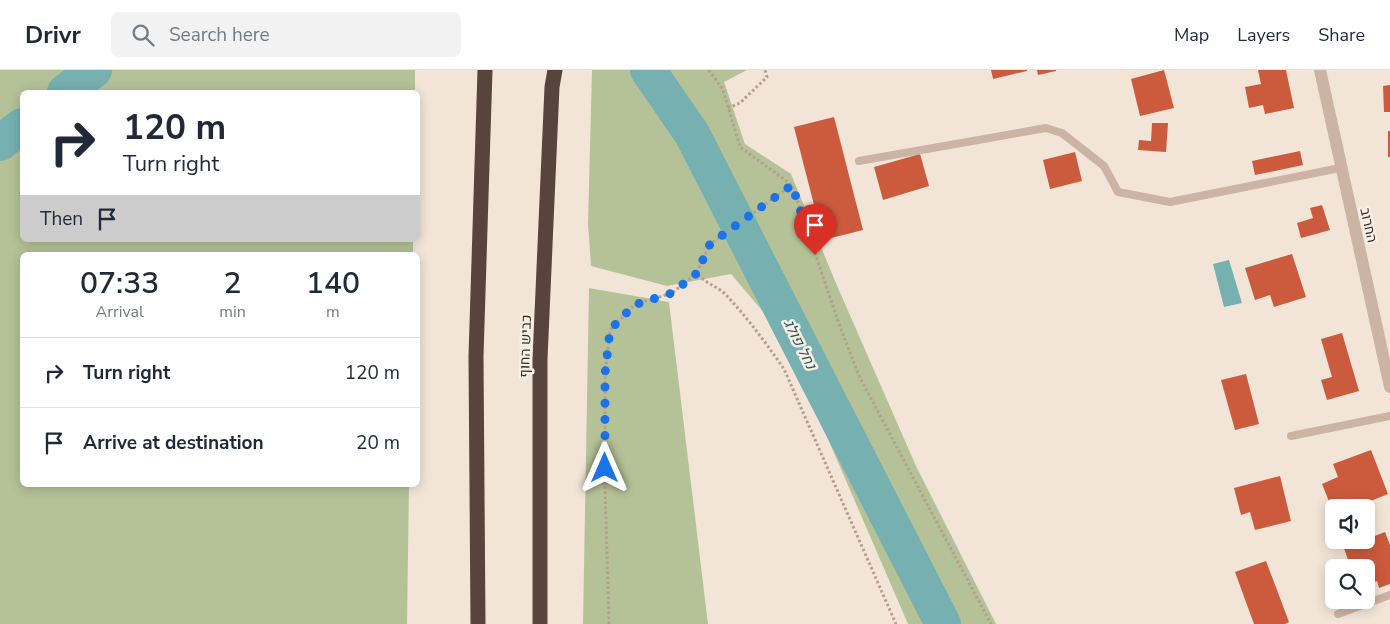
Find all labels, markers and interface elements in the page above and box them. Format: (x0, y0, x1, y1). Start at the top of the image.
search box (111, 12, 461, 57)
text: Drivr (25, 19, 81, 51)
icon: search (129, 21, 157, 49)
text: Search here (169, 22, 270, 48)
text: Map (1174, 23, 1209, 47)
text: Layers (1237, 23, 1290, 47)
text: Share (1318, 23, 1365, 47)
text: 120 m (123, 104, 226, 151)
icon: right (40, 110, 105, 175)
text: Turn right (123, 149, 219, 179)
pin (794, 204, 836, 255)
icon: arrive (93, 205, 121, 233)
text: Then (40, 206, 83, 232)
street label: החרוב (1355, 206, 1382, 244)
icon: arrive (801, 211, 829, 239)
text: 07:33 (80, 263, 159, 304)
text: 2 (224, 263, 242, 304)
text: 140 (306, 263, 360, 304)
text: Arrival (96, 301, 144, 323)
text: min (219, 301, 246, 323)
text: m (326, 301, 340, 323)
street label: כביש החוף (515, 314, 536, 378)
water label: נחל פולג (779, 316, 822, 374)
icon: right (40, 359, 68, 387)
text: Turn right (83, 360, 170, 386)
text: 120 m (345, 360, 400, 386)
icon: arrive (40, 429, 68, 457)
text: Arrive at destination (83, 430, 264, 456)
text: 20 m (356, 430, 400, 456)
position arrow (578, 441, 630, 493)
map controls (1325, 499, 1375, 609)
button: sound (1325, 499, 1375, 549)
button: search (1325, 559, 1375, 609)

